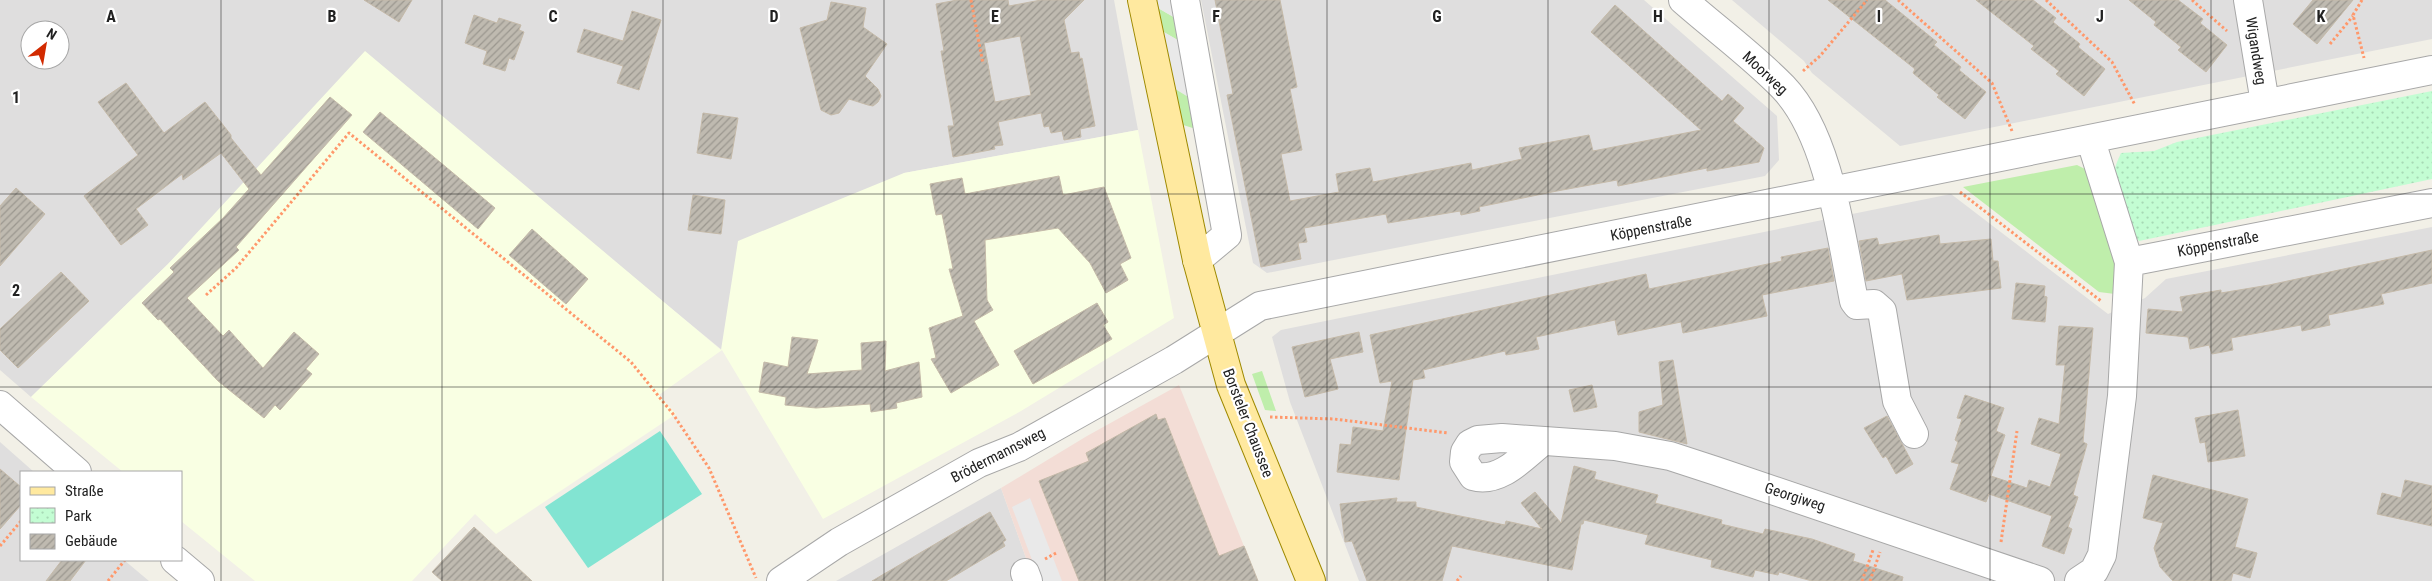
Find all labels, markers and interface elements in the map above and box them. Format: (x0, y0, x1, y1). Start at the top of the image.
text: A (106, 7, 116, 26)
text: B (328, 7, 337, 26)
text: C (548, 7, 558, 26)
text: D (769, 7, 779, 26)
text: E (991, 7, 999, 26)
text: F (1212, 7, 1220, 26)
text: G (1432, 7, 1442, 26)
text: H (1653, 7, 1663, 26)
text: I (1877, 7, 1881, 26)
text: J (2096, 7, 2104, 26)
text: K (2317, 7, 2326, 26)
street label: Wigandweg (2242, 16, 2270, 86)
north arrow (20, 20, 70, 70)
text: N (44, 25, 59, 43)
street label: Moorweg (1739, 48, 1791, 98)
text: 1 (12, 88, 20, 107)
street label: Köppenstraße (1609, 211, 1693, 245)
street label: Köppenstraße (2176, 227, 2260, 261)
text: 2 (12, 281, 20, 300)
street label: Borsteler Chaussee (1219, 366, 1277, 480)
street label: Brödermannsweg (948, 424, 1048, 486)
legend (20, 471, 182, 561)
street label: Georgiweg (1762, 479, 1828, 515)
text: Straße (65, 482, 104, 500)
text: Park (65, 507, 92, 525)
text: Gebäude (65, 532, 117, 550)

